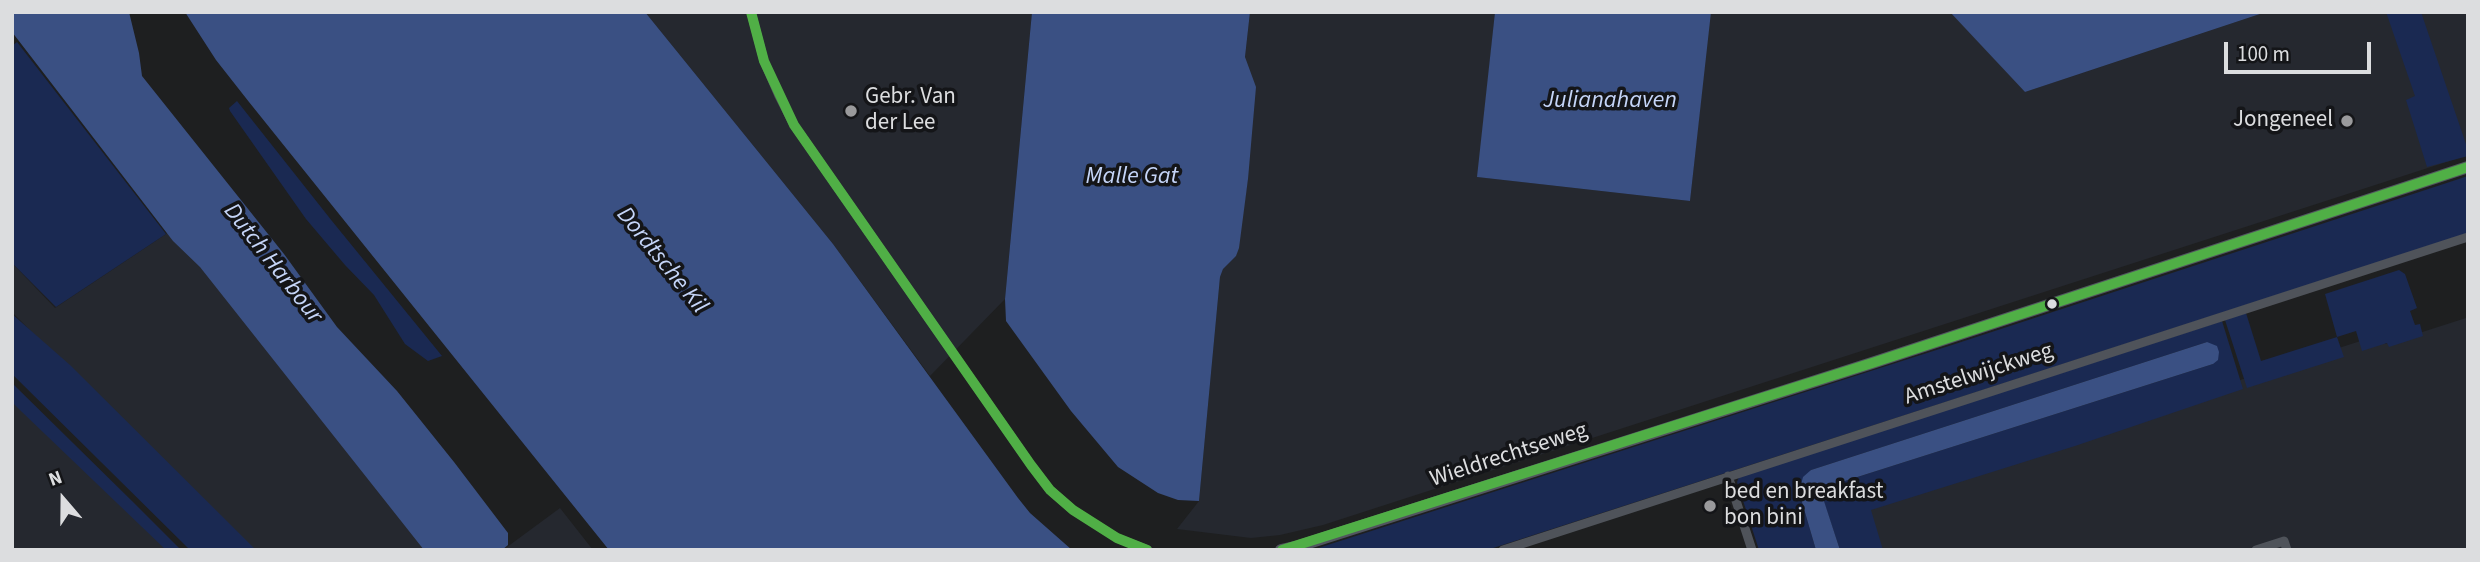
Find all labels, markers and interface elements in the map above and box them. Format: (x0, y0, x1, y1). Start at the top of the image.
scale bar (2228, 28, 2375, 72)
text: 100 m (2237, 39, 2290, 69)
place label: Gebr. Van der Lee (865, 84, 956, 138)
water label: Julianahaven (1543, 88, 1677, 116)
marker: Gebr. Van der Lee (843, 103, 859, 119)
place label: Jongeneel (2233, 107, 2333, 135)
marker: Jongeneel (2339, 113, 2355, 129)
water label: Malle Gat (1086, 164, 1178, 192)
water label: Dutch Harbour (216, 198, 328, 330)
water label: Dordtsche Kil (609, 202, 713, 320)
unlabelled marker (2045, 297, 2059, 311)
street label: Amstelwijckweg (1901, 338, 2057, 412)
street label: Wieldrechtseweg (1427, 418, 1591, 494)
north arrow (28, 464, 98, 534)
text: N (45, 464, 66, 494)
place label: bed en breakfast bon bini (1724, 479, 1883, 533)
marker: bed en breakfast bon bini (1702, 498, 1718, 514)

